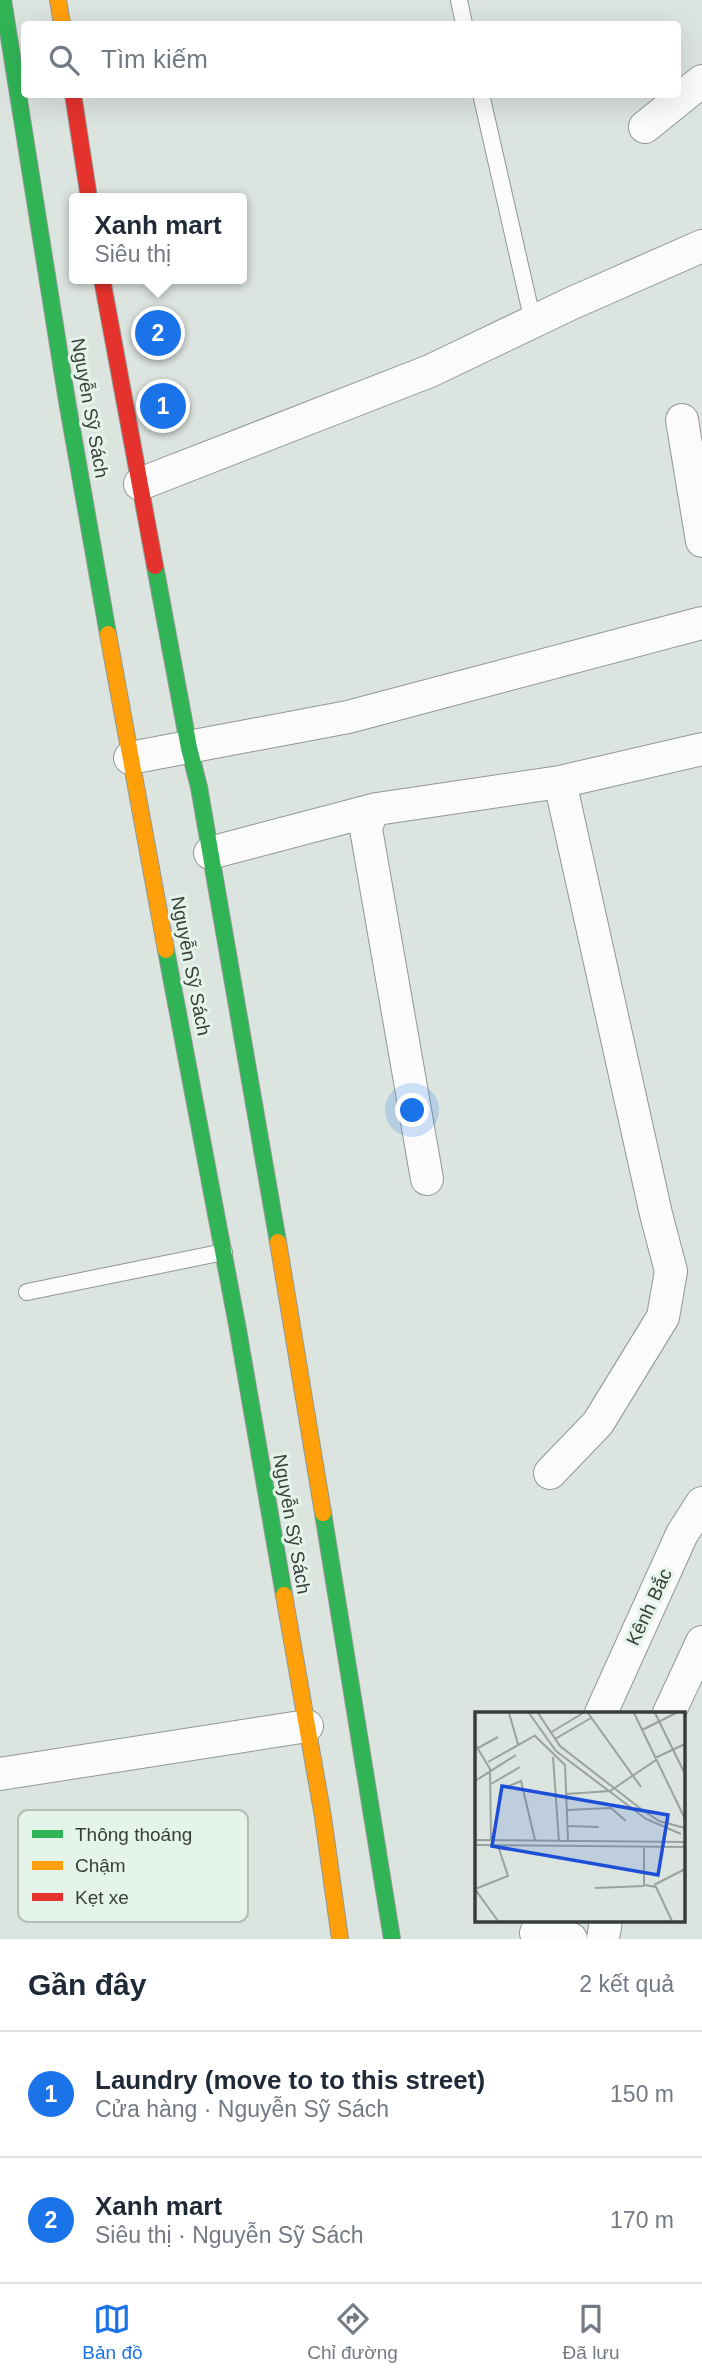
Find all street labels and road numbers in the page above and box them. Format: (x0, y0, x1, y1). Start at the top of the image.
street label: Nguyễn Sỹ Sách (67, 336, 113, 480)
street label: Nguyễn Sỹ Sách (167, 895, 215, 1037)
street label: Nguyễn Sỹ Sách (269, 1452, 315, 1596)
street label: Kênh Bắc (622, 1565, 676, 1649)

